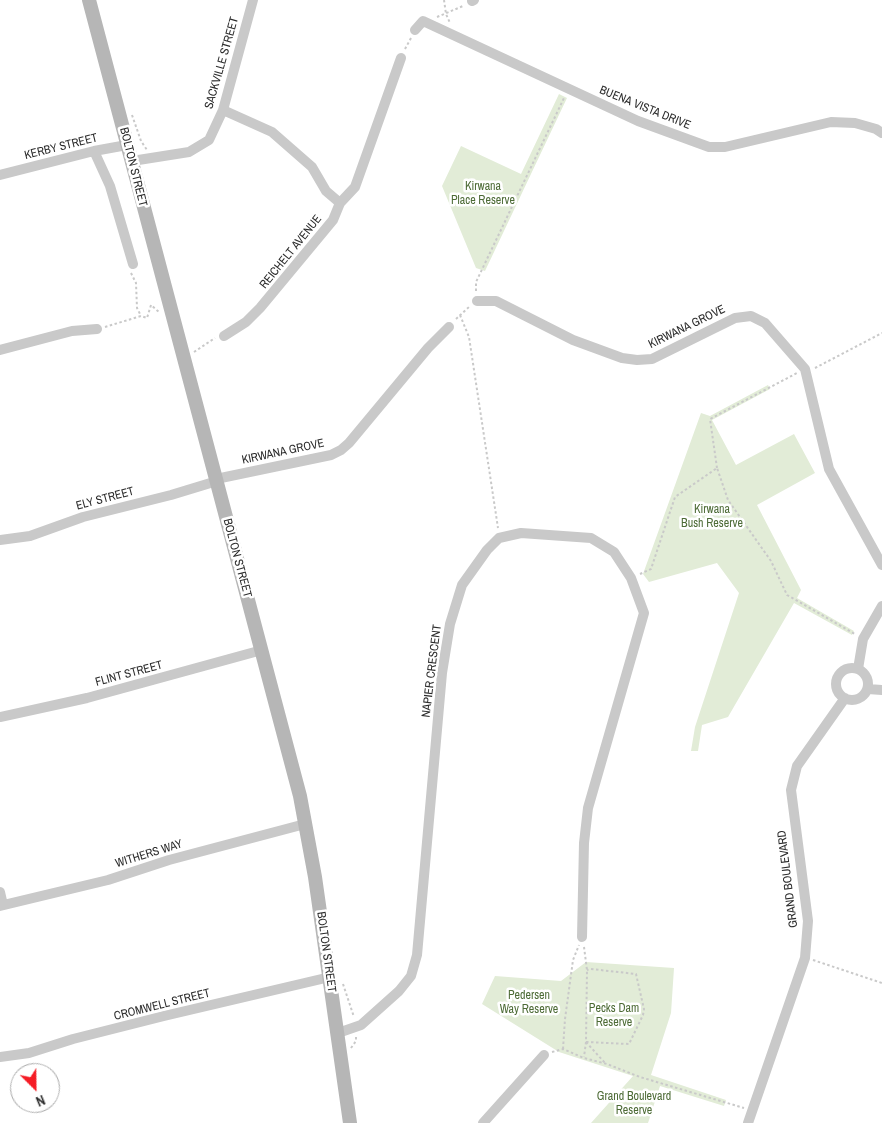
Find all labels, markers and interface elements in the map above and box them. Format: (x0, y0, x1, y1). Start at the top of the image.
street label: SACKVILLE STREET (202, 15, 242, 111)
street label: BUENA VISTA DRIVE (597, 83, 693, 133)
street label: BOLTON STREET (116, 126, 150, 208)
street label: KERBY STREET (23, 131, 99, 163)
park label: Kirwana Place Reserve (451, 180, 515, 208)
street label: REICHELT AVENUE (257, 212, 325, 292)
street label: KIRWANA GROVE (646, 302, 728, 352)
street label: KIRWANA GROVE (241, 436, 325, 468)
street label: ELY STREET (74, 484, 136, 514)
park label: Kirwana Bush Reserve (681, 503, 743, 531)
street label: BOLTON STREET (220, 517, 254, 599)
street label: NAPIER CRESCENT (419, 624, 445, 718)
street label: FLINT STREET (94, 658, 164, 690)
street label: GRAND BOULEVARD (775, 829, 801, 929)
street label: WITHERS WAY (114, 837, 184, 871)
street label: BOLTON STREET (313, 911, 339, 993)
street label: CROMWELL STREET (113, 986, 211, 1024)
park label: Pedersen Way Reserve (500, 989, 558, 1017)
park label: Pecks Dam Reserve (589, 1002, 639, 1030)
north arrow (10, 1063, 60, 1113)
park label: Grand Boulevard Reserve (597, 1090, 671, 1118)
text: N (33, 1091, 48, 1111)

